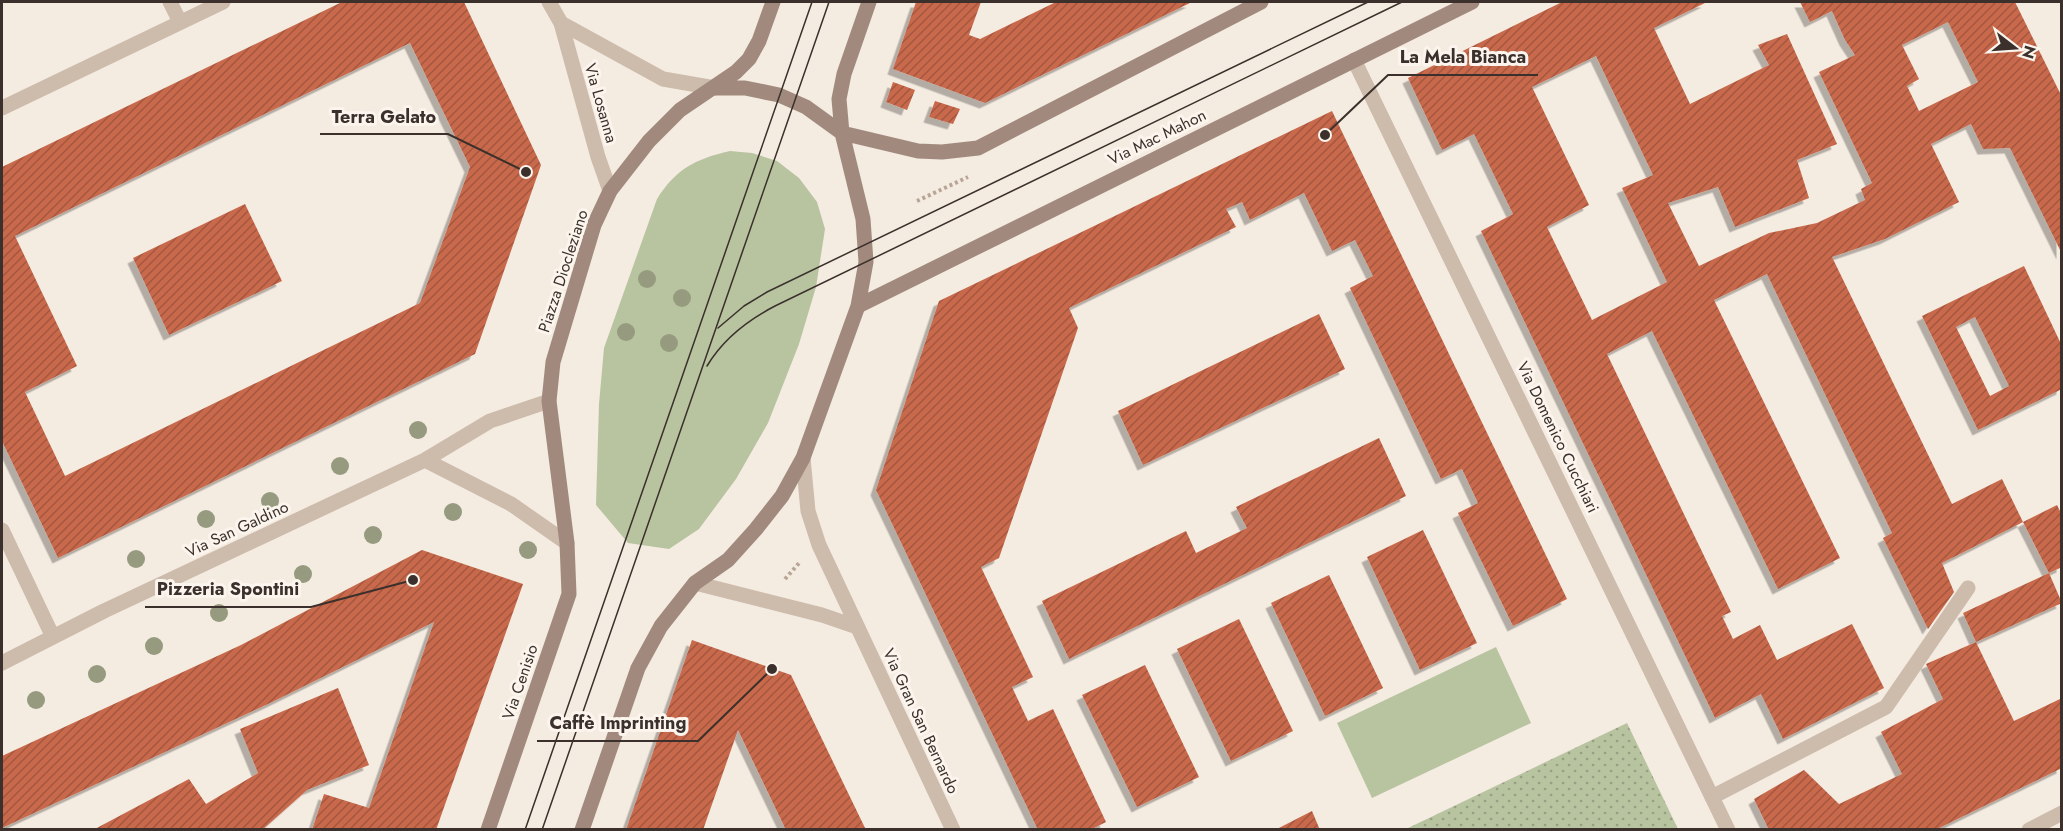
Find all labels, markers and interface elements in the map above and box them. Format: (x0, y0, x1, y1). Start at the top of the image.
north arrow (1985, 18, 2045, 78)
callout: La Mela Bianca (1388, 39, 1538, 75)
text: N (2016, 43, 2042, 62)
text: La Mela Bianca (1400, 44, 1526, 70)
street label: Via Losanna (579, 61, 623, 145)
callout: Terra Gelato (320, 98, 448, 134)
street label: Via Mac Mahon (1104, 103, 1210, 171)
text: Terra Gelato (332, 104, 437, 130)
street label: Piazza Diocleziano (532, 206, 594, 335)
street label: Via Domenico Cucchiari (1511, 357, 1605, 517)
street label: Via San Galdino (182, 495, 292, 563)
callout: Pizzeria Spontini (145, 571, 311, 607)
text: Pizzeria Spontini (157, 576, 299, 602)
street label: Via Cenisio (496, 641, 544, 723)
street label: Via Gran San Bernardo (877, 645, 965, 798)
callout: Caffè Imprinting (537, 705, 698, 741)
text: Caffè Imprinting (550, 710, 686, 736)

